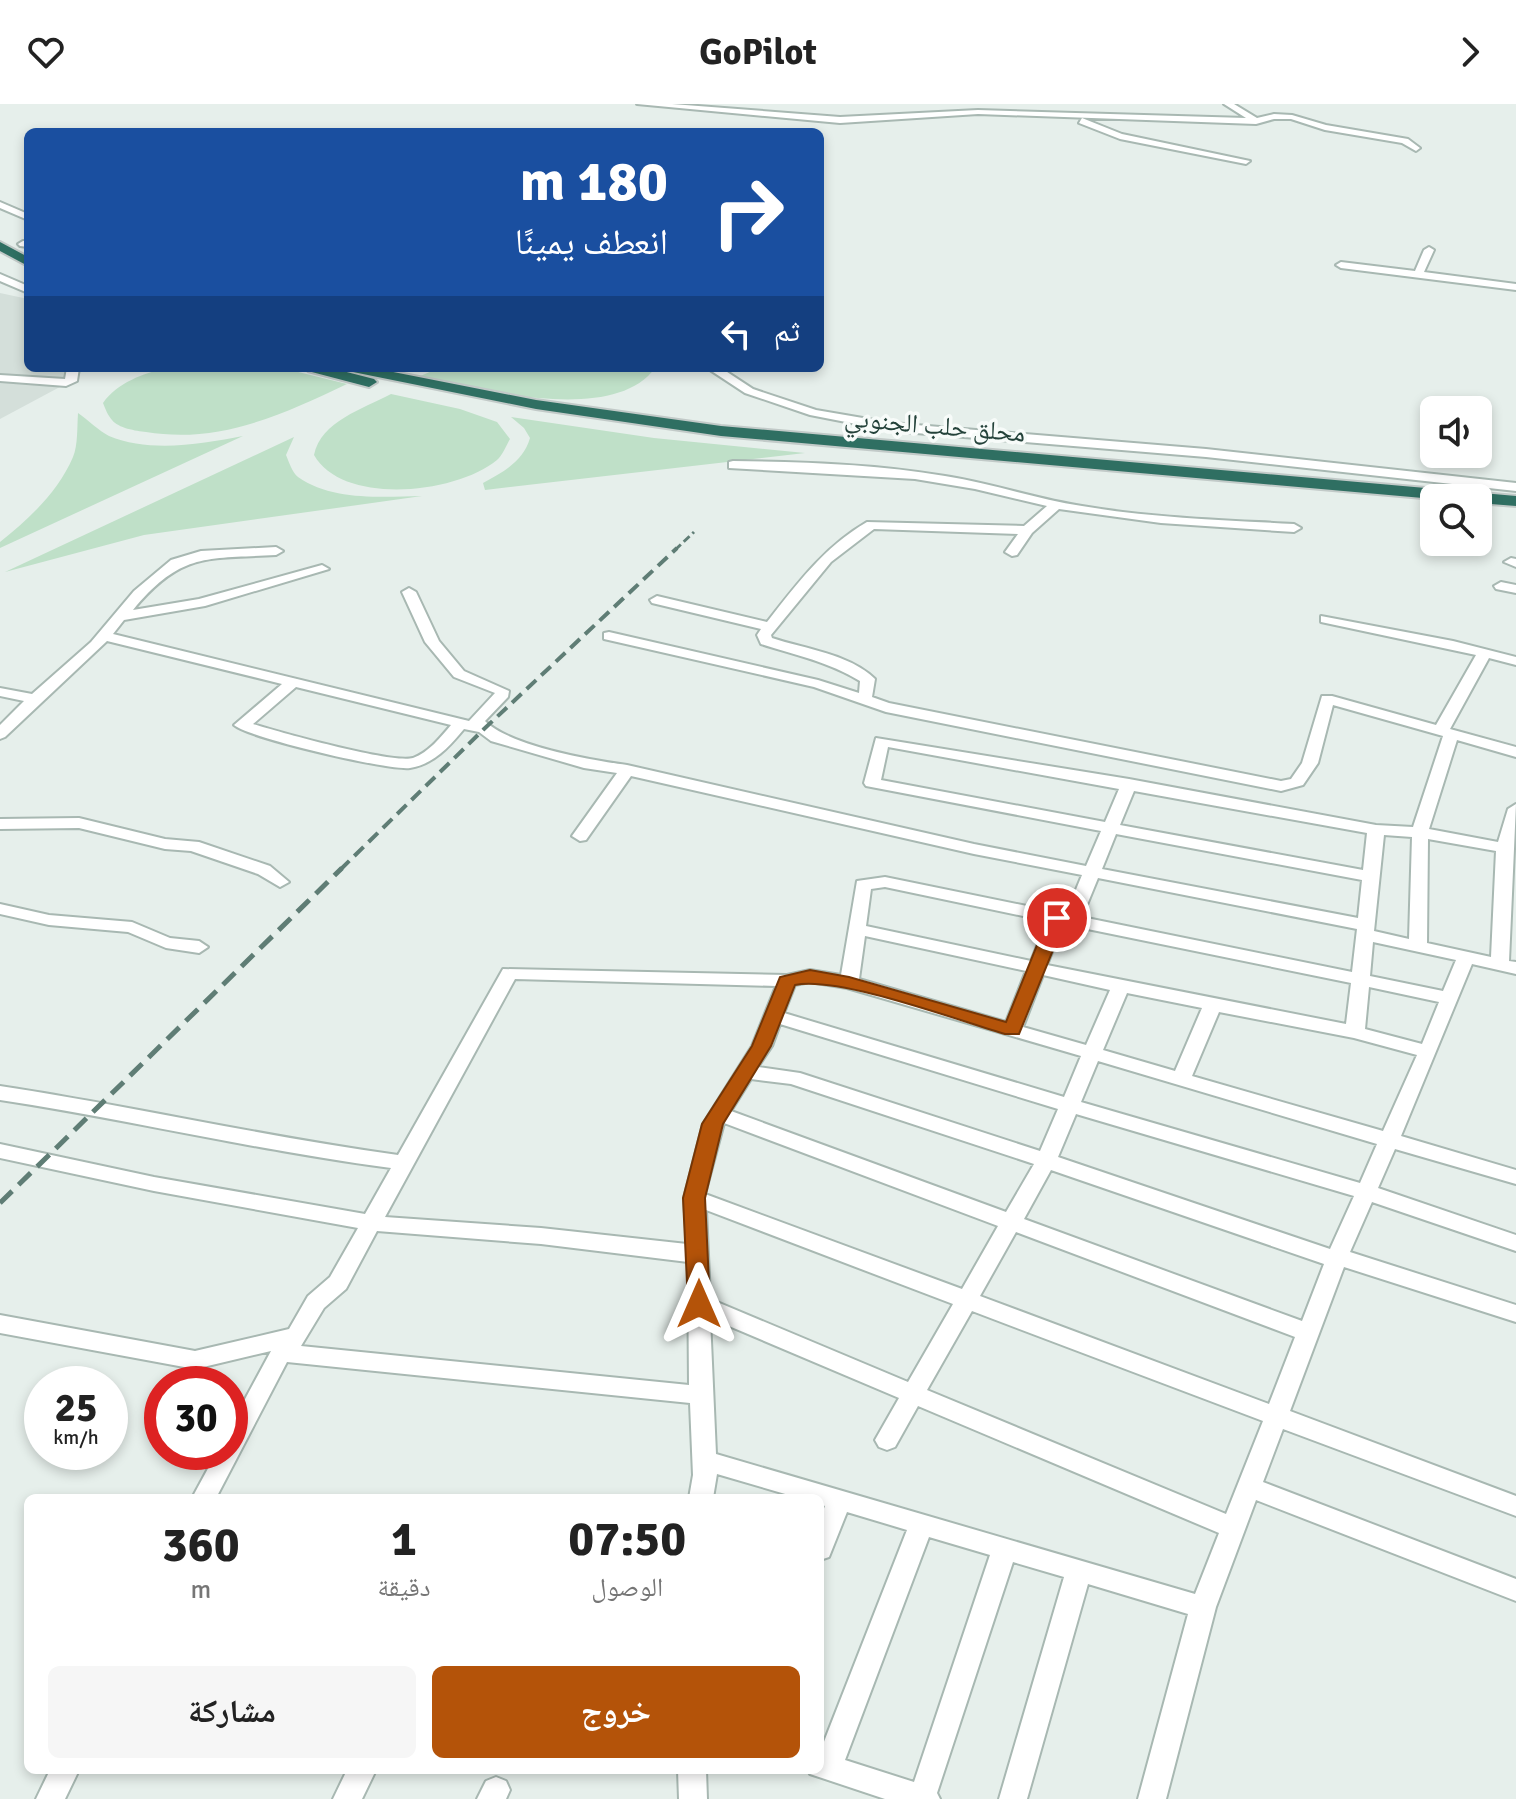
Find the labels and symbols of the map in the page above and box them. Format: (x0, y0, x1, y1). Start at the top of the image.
street label: محلق حلب الجنوبي (843, 402, 1027, 453)
pin (1023, 884, 1091, 952)
position arrow (657, 1262, 741, 1346)
speed limit sign: 30 (144, 1366, 248, 1470)

